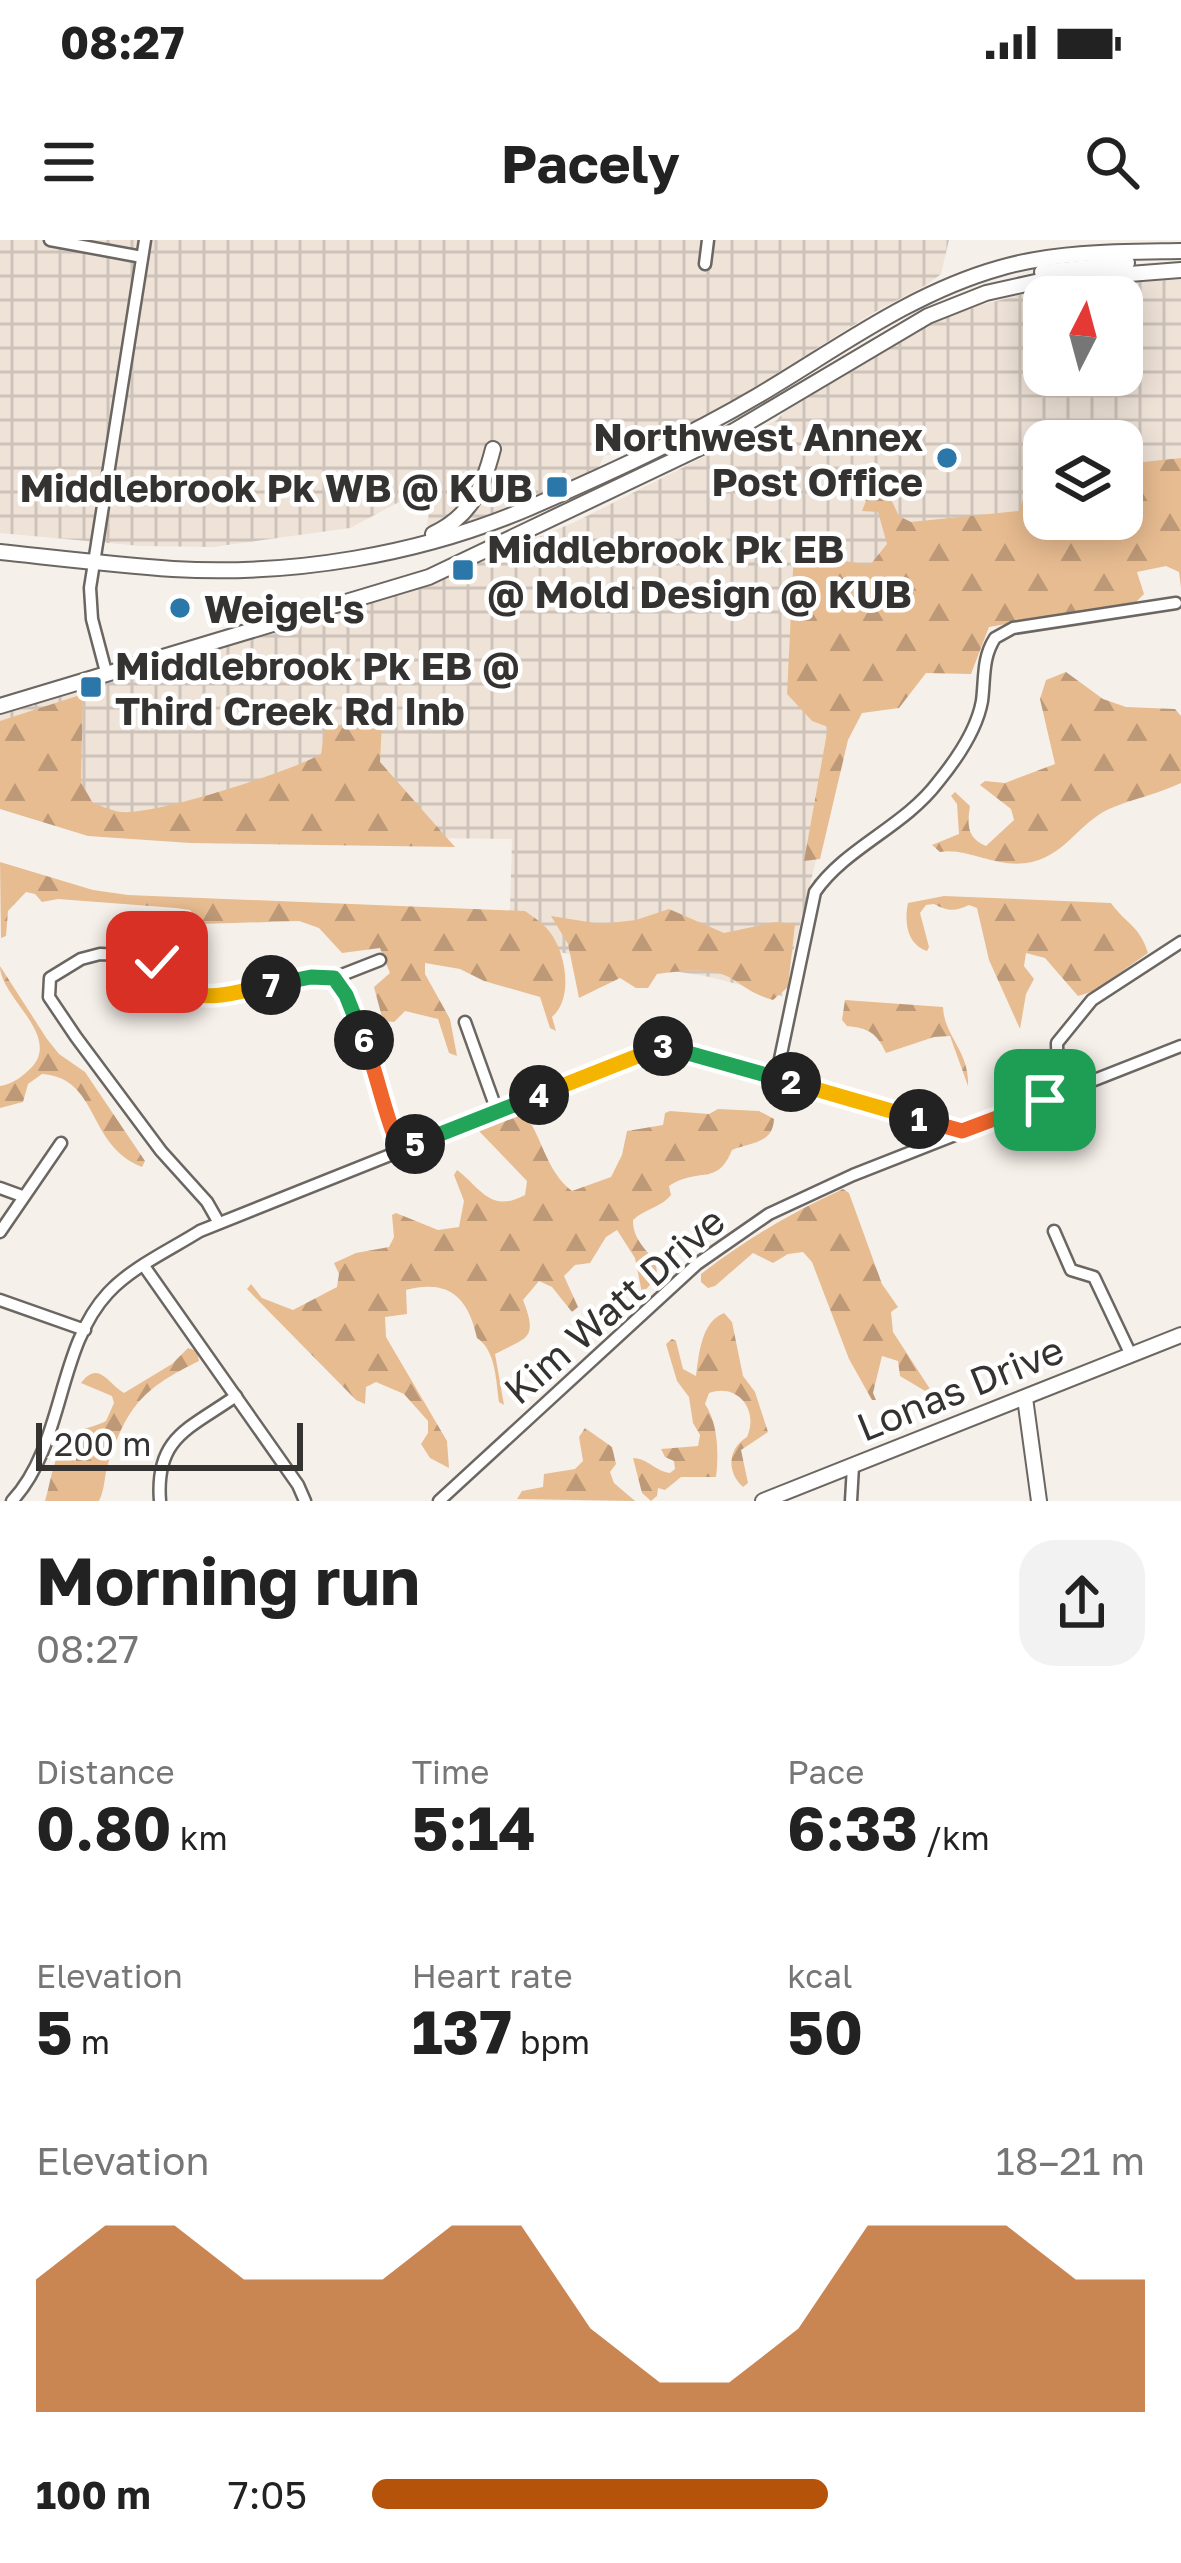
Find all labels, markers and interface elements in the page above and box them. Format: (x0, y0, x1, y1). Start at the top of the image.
text: 08:27 (60, 15, 184, 69)
icon: menu (36, 129, 102, 195)
icon: search (1079, 129, 1145, 195)
text: Pacely (501, 130, 680, 195)
north arrow (1023, 276, 1143, 396)
map controls (1023, 276, 1143, 540)
place label: Northwest Annex Post Office (593, 413, 923, 505)
button: layers (1023, 420, 1143, 540)
marker: Northwest Annex Post Office (934, 445, 960, 471)
place label: Middlebrook Pk WB @ KUB (19, 464, 533, 511)
marker: Middlebrook Pk WB @ KUB (544, 474, 570, 500)
place label: Middlebrook Pk EB @ Mold Design @ KUB (487, 525, 912, 617)
marker: Middlebrook Pk EB @ Mold Design @ KUB (450, 557, 476, 583)
place label: Weigel's (204, 585, 365, 632)
marker: Weigel's (167, 595, 193, 621)
place label: Middlebrook Pk EB @ Third Creek Rd Inb (115, 642, 520, 734)
marker: Middlebrook Pk EB @ Third Creek Rd Inb (78, 674, 104, 700)
pin (106, 911, 208, 1013)
icon: check (124, 929, 190, 995)
pin: 7 (241, 955, 301, 1015)
text: 7 (262, 965, 280, 1004)
pin: 6 (334, 1010, 394, 1070)
pin: 3 (633, 1016, 693, 1076)
text: 6 (354, 1020, 374, 1059)
text: 3 (653, 1026, 673, 1065)
pin (994, 1049, 1096, 1151)
pin: 2 (761, 1052, 821, 1112)
text: 2 (781, 1062, 801, 1101)
pin: 4 (509, 1065, 569, 1125)
icon: arrive (1012, 1067, 1078, 1133)
text: 4 (529, 1075, 549, 1114)
pin: 1 (889, 1089, 949, 1149)
text: 1 (911, 1099, 928, 1138)
pin: 5 (385, 1114, 445, 1174)
text: 5 (405, 1124, 425, 1163)
street label: Kim Watt Drive (494, 1197, 734, 1413)
street label: Lonas Drive (850, 1325, 1070, 1451)
scale bar (36, 1417, 303, 1470)
text: 200 m (54, 1424, 152, 1463)
text: Morning run (36, 1540, 420, 1620)
button: share (1019, 1540, 1145, 1666)
text: 08:27 (36, 1625, 139, 1672)
text: Distance (36, 1752, 175, 1791)
text: Time (412, 1752, 489, 1791)
text: Pace (787, 1752, 864, 1791)
text: 0.80 (36, 1791, 172, 1863)
text: 5:14 (412, 1791, 536, 1863)
text: 6:33 (787, 1791, 918, 1863)
text: km (172, 1818, 228, 1857)
text: /km (918, 1818, 990, 1857)
text: Elevation (36, 1956, 183, 1995)
text: Heart rate (412, 1956, 573, 1995)
text: kcal (787, 1956, 853, 1995)
text: 5 (36, 1995, 73, 2067)
text: 137 (412, 1995, 512, 2067)
text: 50 (787, 1995, 863, 2067)
text: m (73, 2022, 110, 2061)
text: bpm (512, 2022, 590, 2061)
text: Elevation (36, 2137, 209, 2184)
text: 18–21 m (996, 2137, 1145, 2184)
text: 100 m (36, 2471, 151, 2518)
text: 7:05 (228, 2471, 307, 2518)

